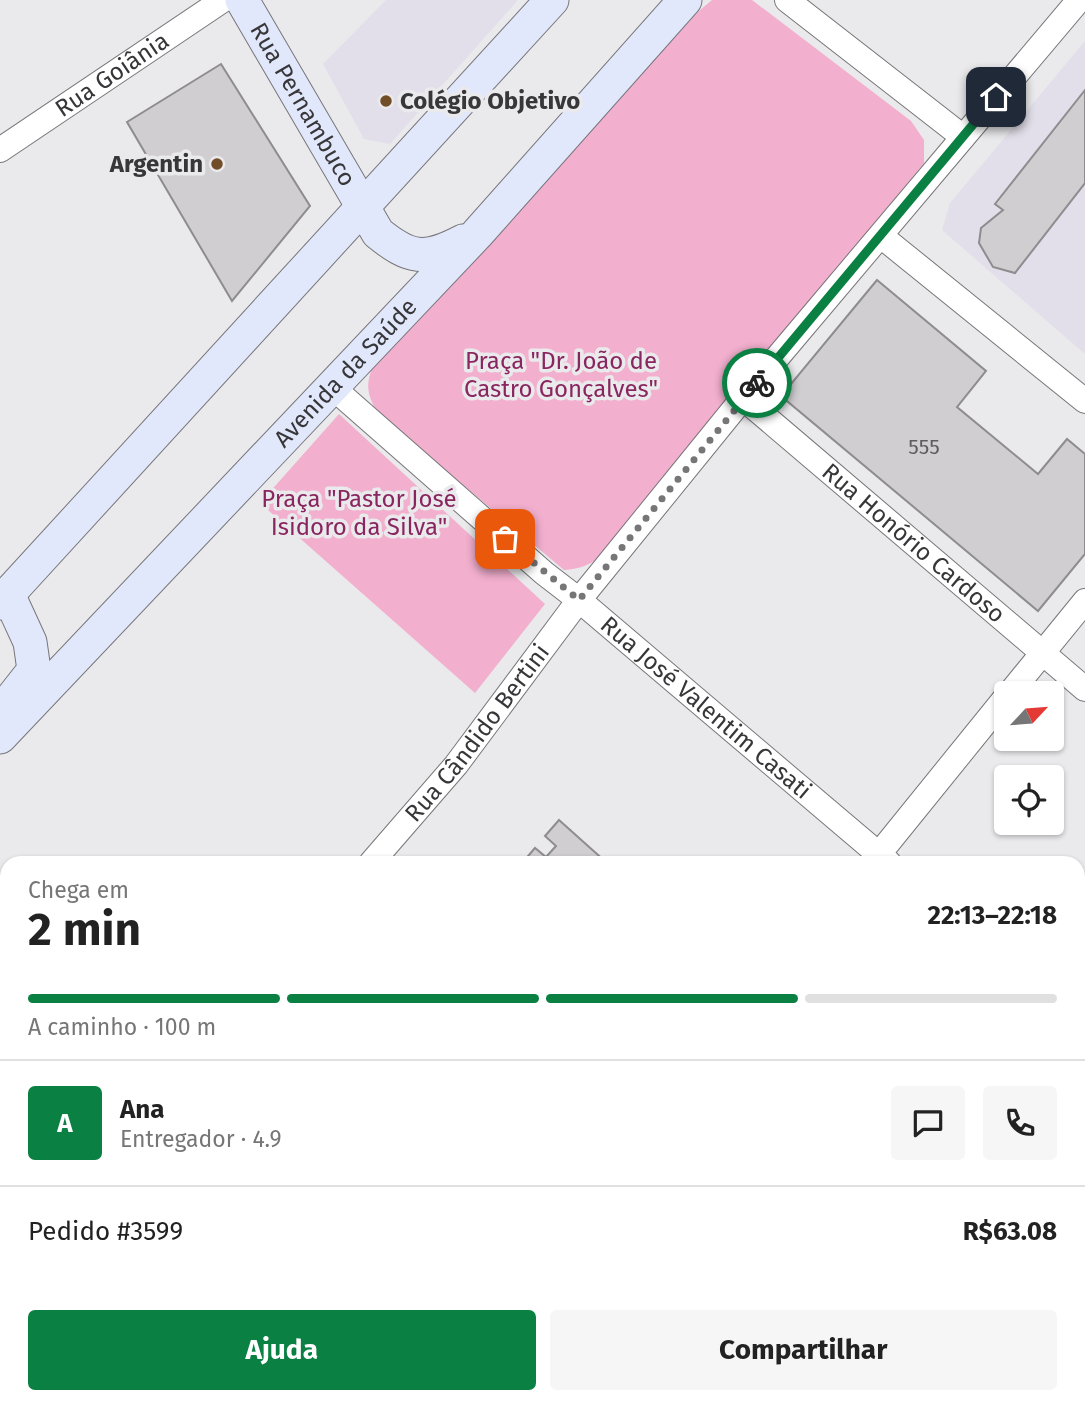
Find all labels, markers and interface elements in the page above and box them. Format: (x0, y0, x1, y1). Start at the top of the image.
street label: Rua Pernambuco (244, 18, 362, 191)
street label: Rua Goiânia (50, 27, 174, 123)
pin (966, 67, 1026, 127)
icon: home (977, 78, 1015, 116)
place label: Colégio Objetivo (400, 87, 580, 115)
marker: Colégio Objetivo (378, 93, 394, 109)
place label: Argentin (109, 150, 203, 178)
marker: Argentin (209, 156, 225, 172)
street label: Avenida da Saúde (268, 293, 423, 453)
park label: Praça "Dr. João de Castro Gonçalves" (464, 347, 658, 403)
courier (722, 348, 792, 418)
icon: bike (738, 364, 776, 402)
house number: 555 (908, 434, 940, 460)
street label: Rua Honório Cardoso (816, 458, 1011, 629)
park label: Praça "Pastor José Isidoro da Silva" (261, 485, 457, 541)
pin (475, 509, 535, 569)
icon: bag (486, 520, 524, 558)
street label: Rua José Valentim Casati (595, 611, 817, 805)
street label: Rua Cândido Bertini (399, 639, 555, 827)
north arrow (994, 681, 1064, 751)
map controls (994, 681, 1064, 835)
button: locate (994, 765, 1064, 835)
text: Chega em (28, 876, 129, 904)
text: 22:13–22:18 (927, 900, 1057, 931)
text: 2 min (28, 902, 141, 957)
text: A caminho · 100 m (28, 1013, 216, 1041)
button: chat (891, 1086, 965, 1160)
button: phone (983, 1086, 1057, 1160)
text: Ana (120, 1094, 165, 1125)
text: A (57, 1108, 73, 1139)
text: Entregador · 4.9 (120, 1125, 282, 1153)
text: Pedido #3599 (28, 1216, 183, 1247)
text: R$63.08 (963, 1216, 1057, 1247)
button: Ajuda (28, 1310, 536, 1390)
button: Compartilhar (550, 1310, 1057, 1390)

